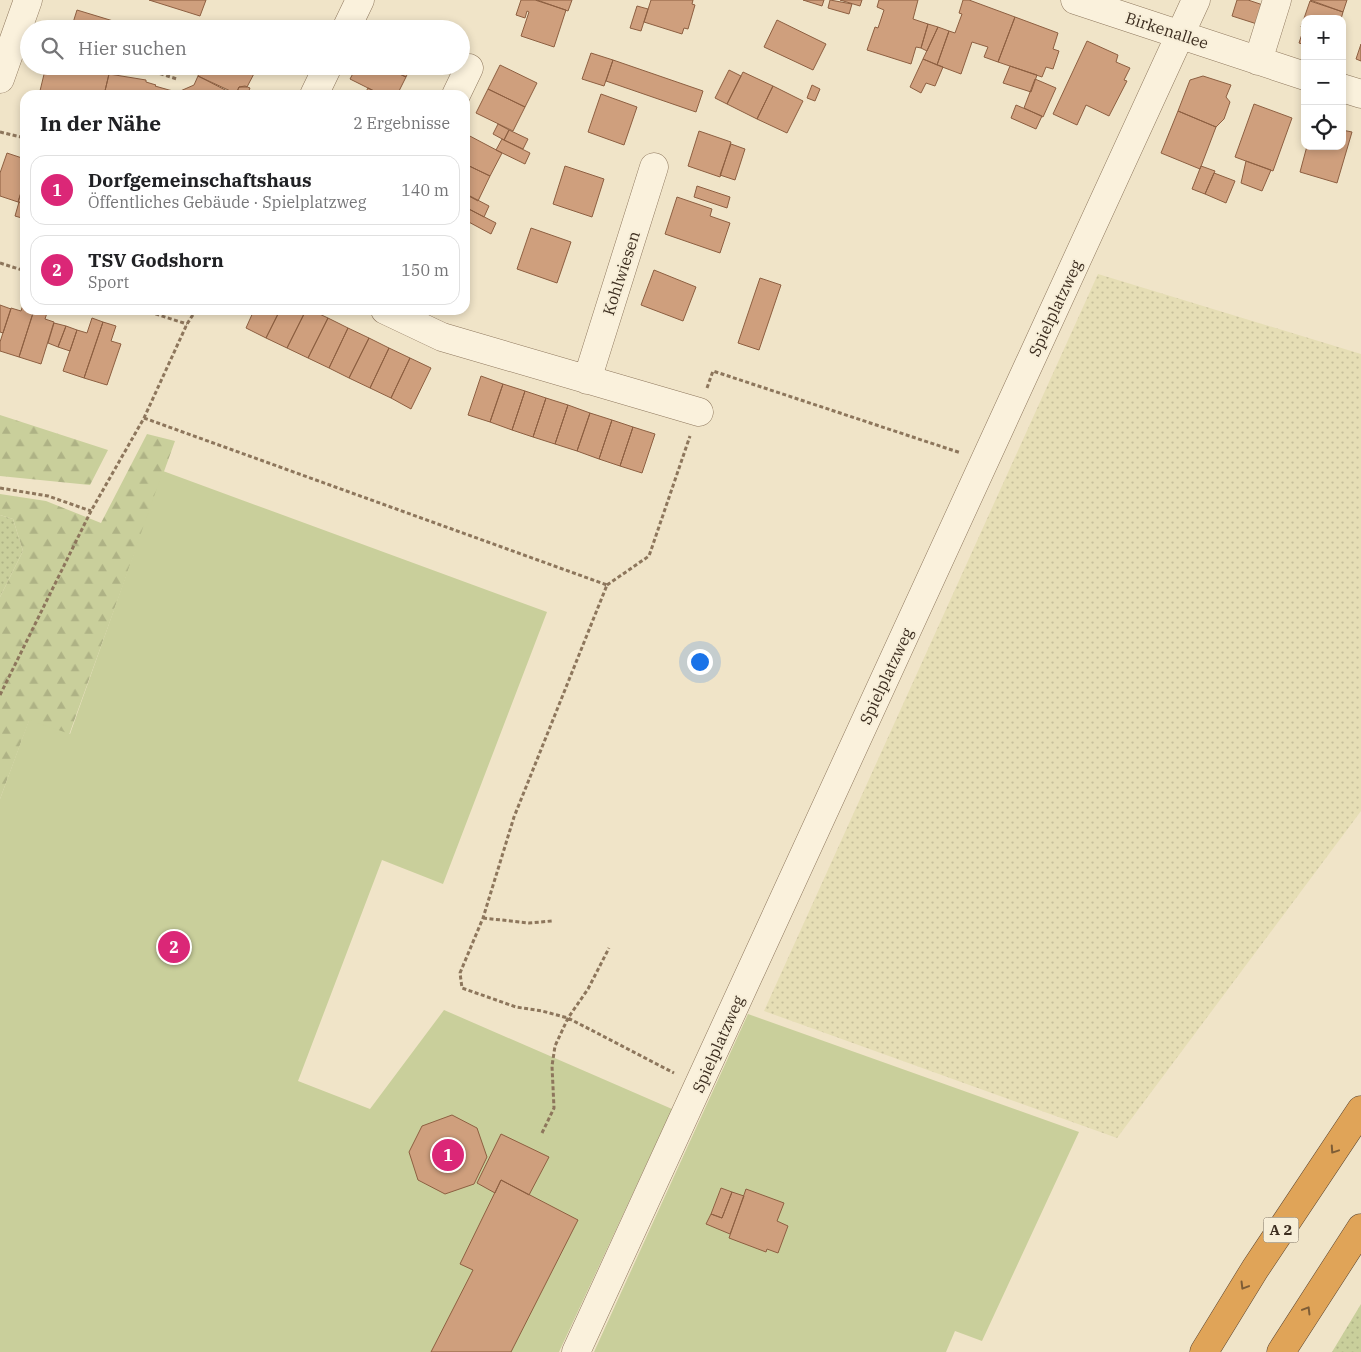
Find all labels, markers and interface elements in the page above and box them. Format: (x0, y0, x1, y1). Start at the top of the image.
street label: Birkenallee (1123, 7, 1211, 53)
map controls (1301, 15, 1346, 150)
button: + (1301, 15, 1346, 60)
search box (20, 20, 470, 75)
icon: search (38, 34, 66, 62)
text: Hier suchen (78, 36, 187, 60)
button: − (1301, 60, 1346, 105)
button: locate (1301, 105, 1346, 150)
text: In der Nähe (40, 109, 161, 137)
text: 2 Ergebnisse (353, 113, 450, 133)
text: Dorfgemeinschaftshaus (88, 168, 312, 192)
text: 1 (52, 180, 62, 200)
text: 140 m (401, 180, 449, 200)
text: Öffentliches Gebäude · Spielplatzweg (88, 192, 366, 212)
street label: Kohlwiesen (598, 228, 644, 318)
text: TSV Godshorn (88, 248, 224, 272)
street label: Spielplatzweg (1024, 256, 1086, 359)
text: 2 (52, 260, 62, 280)
text: 150 m (401, 260, 449, 280)
text: Sport (88, 272, 129, 292)
street label: Spielplatzweg (855, 624, 917, 727)
your location (687, 649, 713, 675)
pin: 2 (158, 928, 190, 966)
street label: Spielplatzweg (688, 992, 748, 1096)
pin: 1 (432, 1136, 464, 1174)
one-way arrow (1331, 1145, 1340, 1154)
road number: A 2 (1264, 1218, 1298, 1242)
one-way arrow (1241, 1281, 1251, 1290)
one-way arrow (1300, 1307, 1310, 1316)

